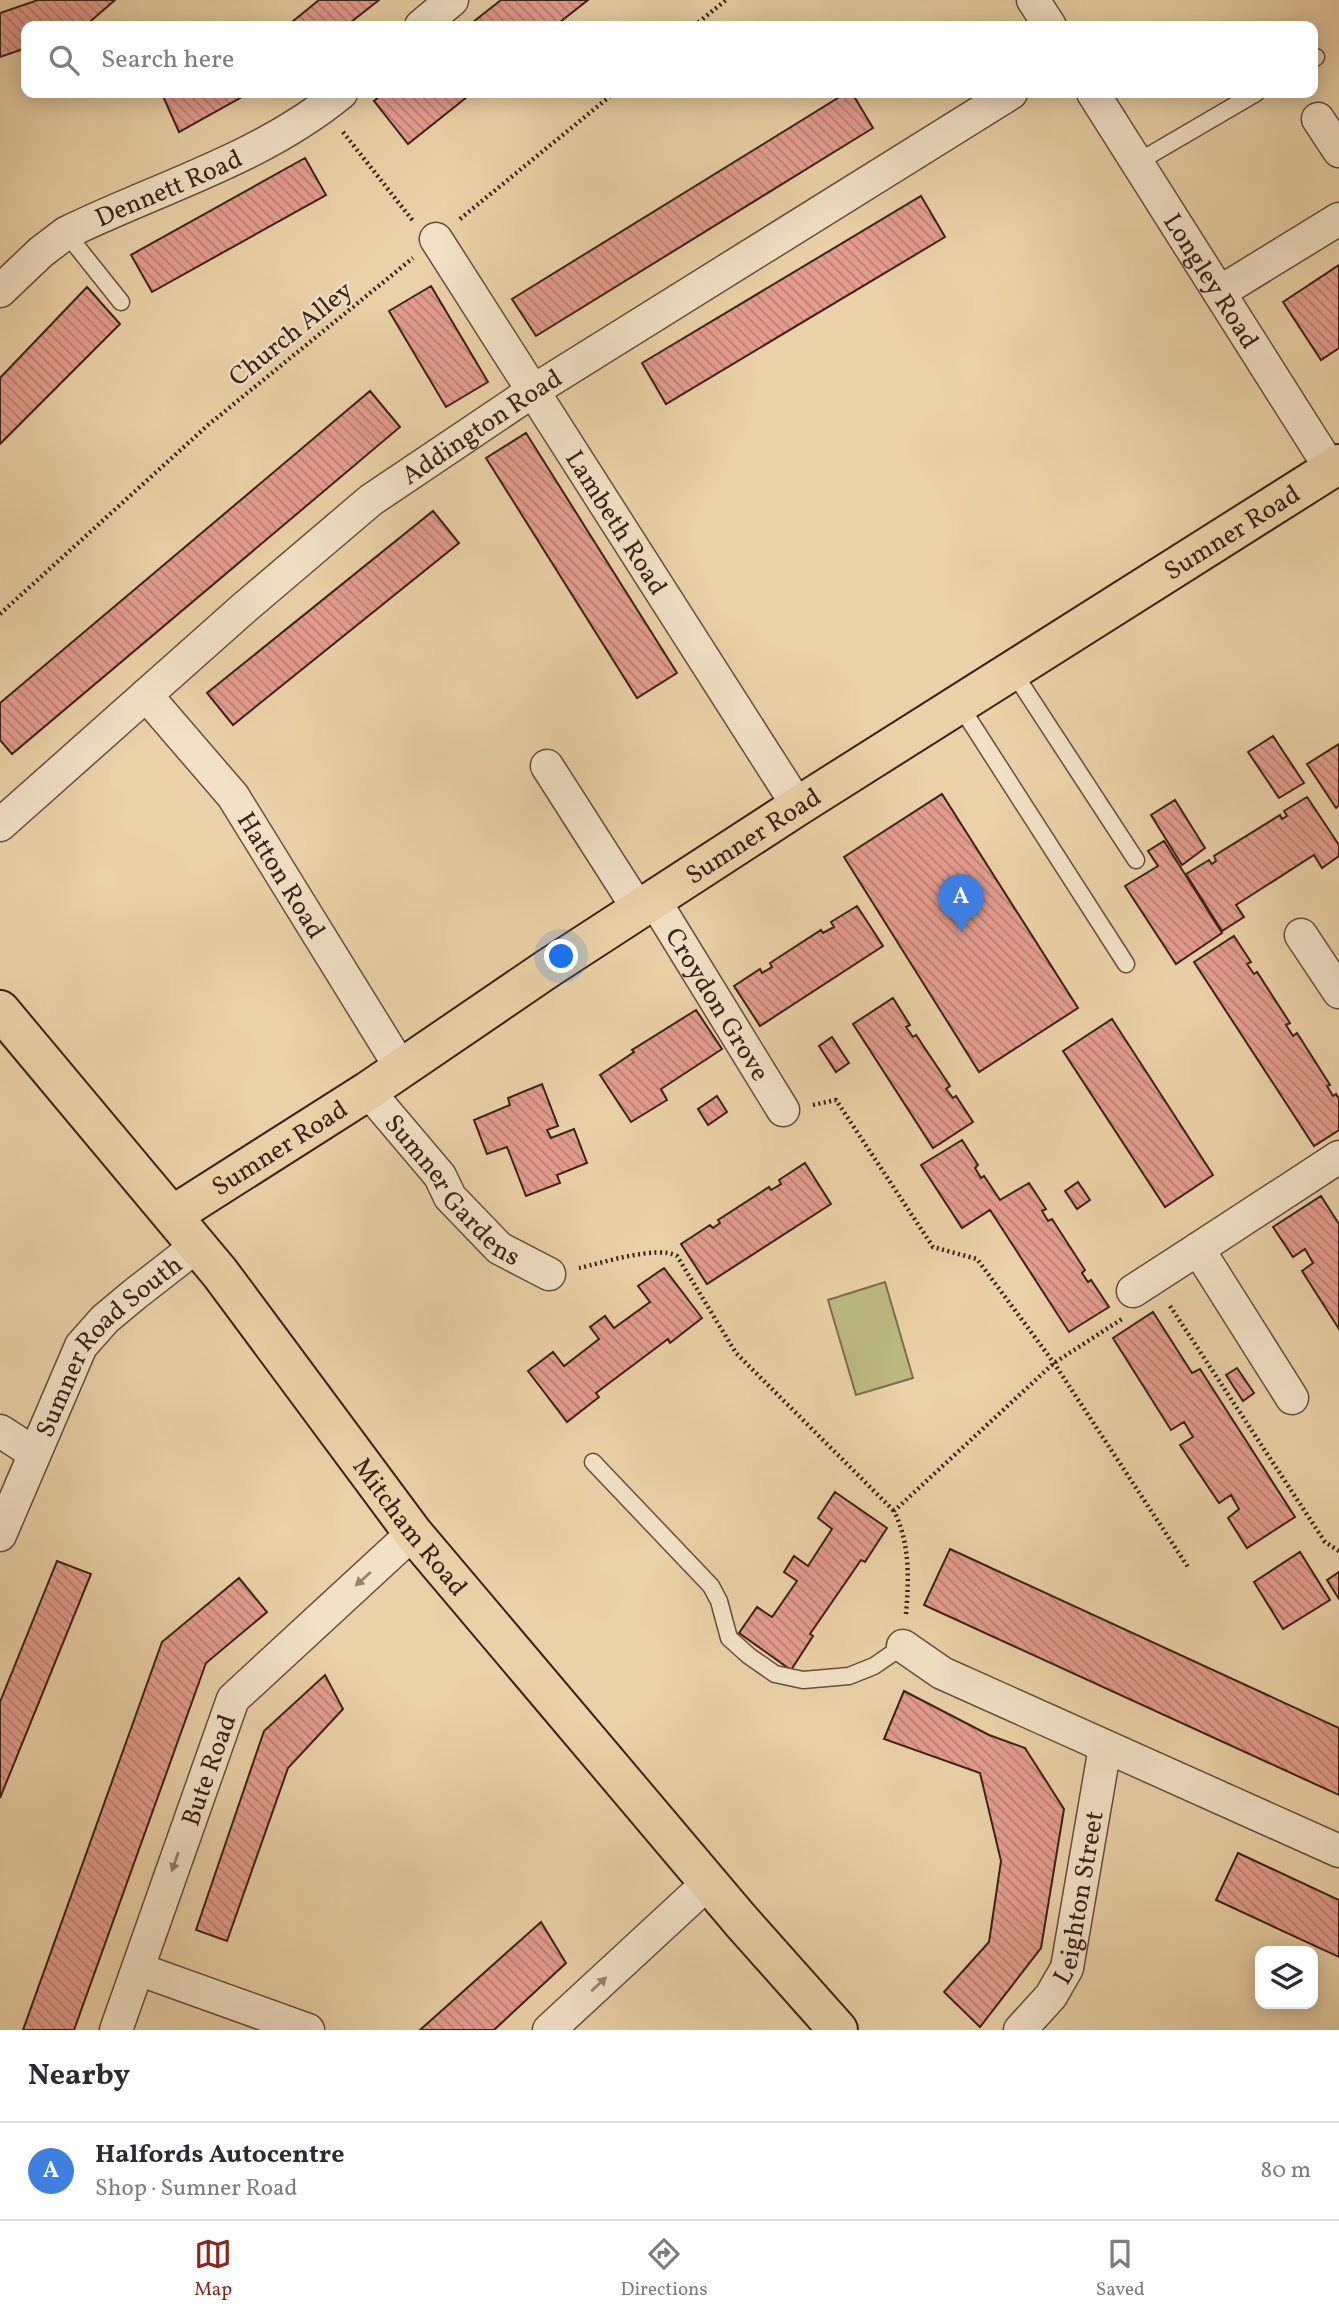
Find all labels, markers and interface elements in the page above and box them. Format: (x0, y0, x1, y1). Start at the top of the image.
search box (21, 21, 1318, 98)
icon: search (45, 41, 83, 79)
text: Search here (101, 42, 234, 78)
street label: Dennett Road (90, 142, 249, 237)
street label: Longley Road (1154, 207, 1267, 356)
street label: Church Alley (222, 273, 361, 396)
street label: Addington Road (395, 361, 569, 494)
street label: Lambeth Road (555, 444, 675, 603)
street label: Sumner Road (1158, 477, 1308, 590)
street label: Sumner Road (679, 780, 828, 894)
street label: Hatton Road (227, 806, 333, 946)
pin: A (938, 874, 984, 932)
street label: Croydon Grove (655, 922, 777, 1088)
your location (544, 939, 578, 973)
street label: Sumner Road (205, 1092, 355, 1206)
street label: Sumner Gardens (375, 1107, 526, 1276)
street label: Sumner Road South (28, 1248, 191, 1443)
street label: Mitcham Road (343, 1451, 475, 1605)
one-way arrow (354, 1571, 372, 1587)
street label: Bute Road (174, 1710, 246, 1831)
street label: Leighton Street (1045, 1808, 1114, 1992)
one-way arrow (169, 1851, 180, 1872)
map controls (1255, 1946, 1318, 2009)
button: layers (1255, 1946, 1318, 2009)
one-way arrow (590, 1976, 607, 1992)
text: Nearby (28, 2055, 130, 2097)
text: Halfords Autocentre (95, 2137, 344, 2173)
text: A (43, 2155, 59, 2187)
text: 80 m (1261, 2155, 1311, 2187)
text: Shop · Sumner Road (95, 2173, 297, 2205)
tab: Map (194, 2235, 232, 2303)
tab: Directions (621, 2235, 708, 2303)
tab: Saved (1096, 2235, 1145, 2303)

